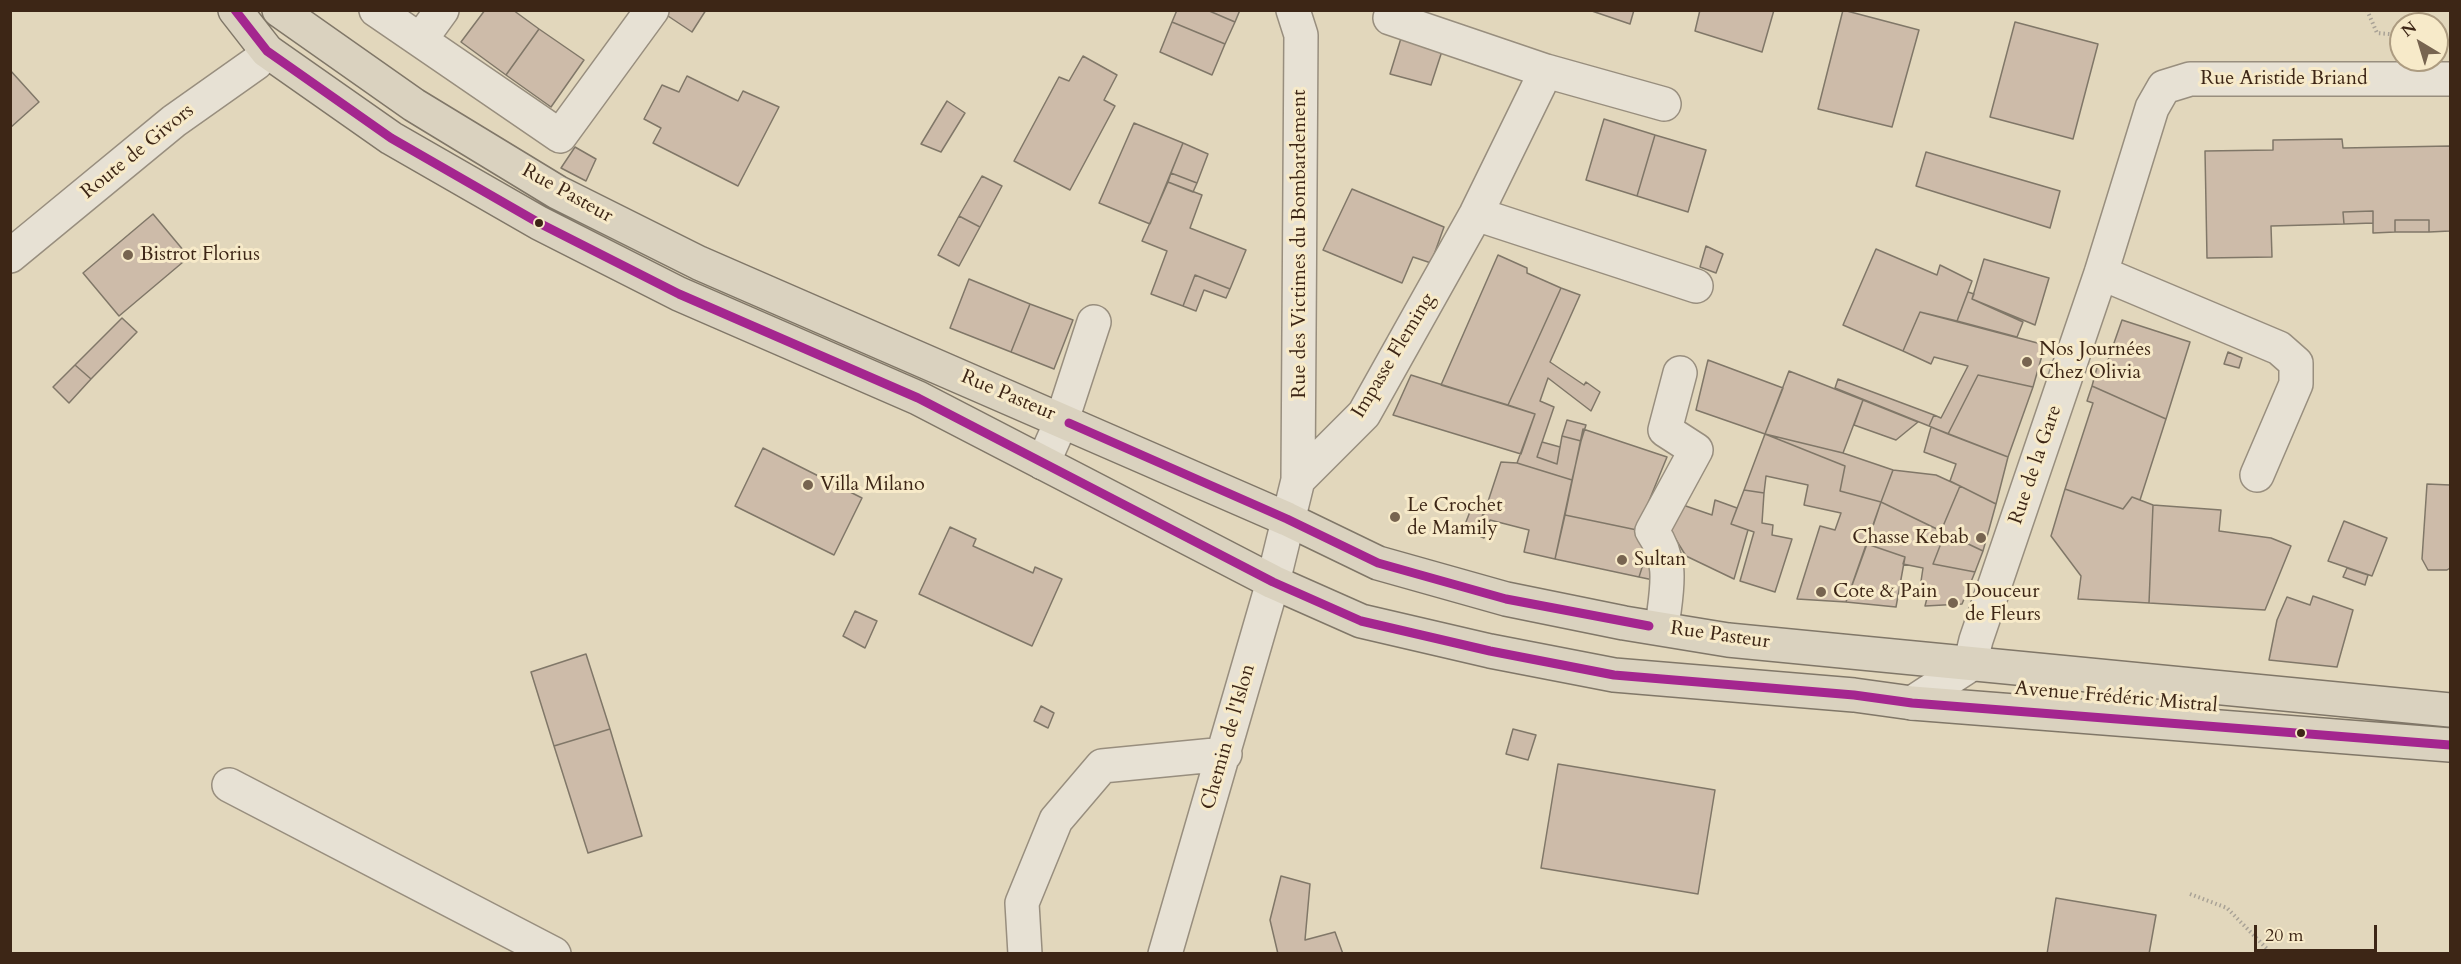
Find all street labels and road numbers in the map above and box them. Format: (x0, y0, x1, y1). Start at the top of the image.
street label: Rue Aristide Briand (2200, 67, 2368, 91)
street label: Rue des Victimes du Bombardement (1288, 90, 1312, 398)
street label: Route de Givors (77, 99, 199, 205)
street label: Rue Pasteur (517, 159, 617, 229)
street label: Impasse Fleming (1347, 289, 1441, 423)
street label: Rue Pasteur (957, 365, 1059, 427)
street label: Rue de la Gare (2004, 402, 2068, 528)
street label: Rue Pasteur (1669, 617, 1771, 655)
street label: Chemin de l'Islon (1197, 662, 1261, 812)
street label: Avenue Frédéric Mistral (2014, 677, 2218, 719)

